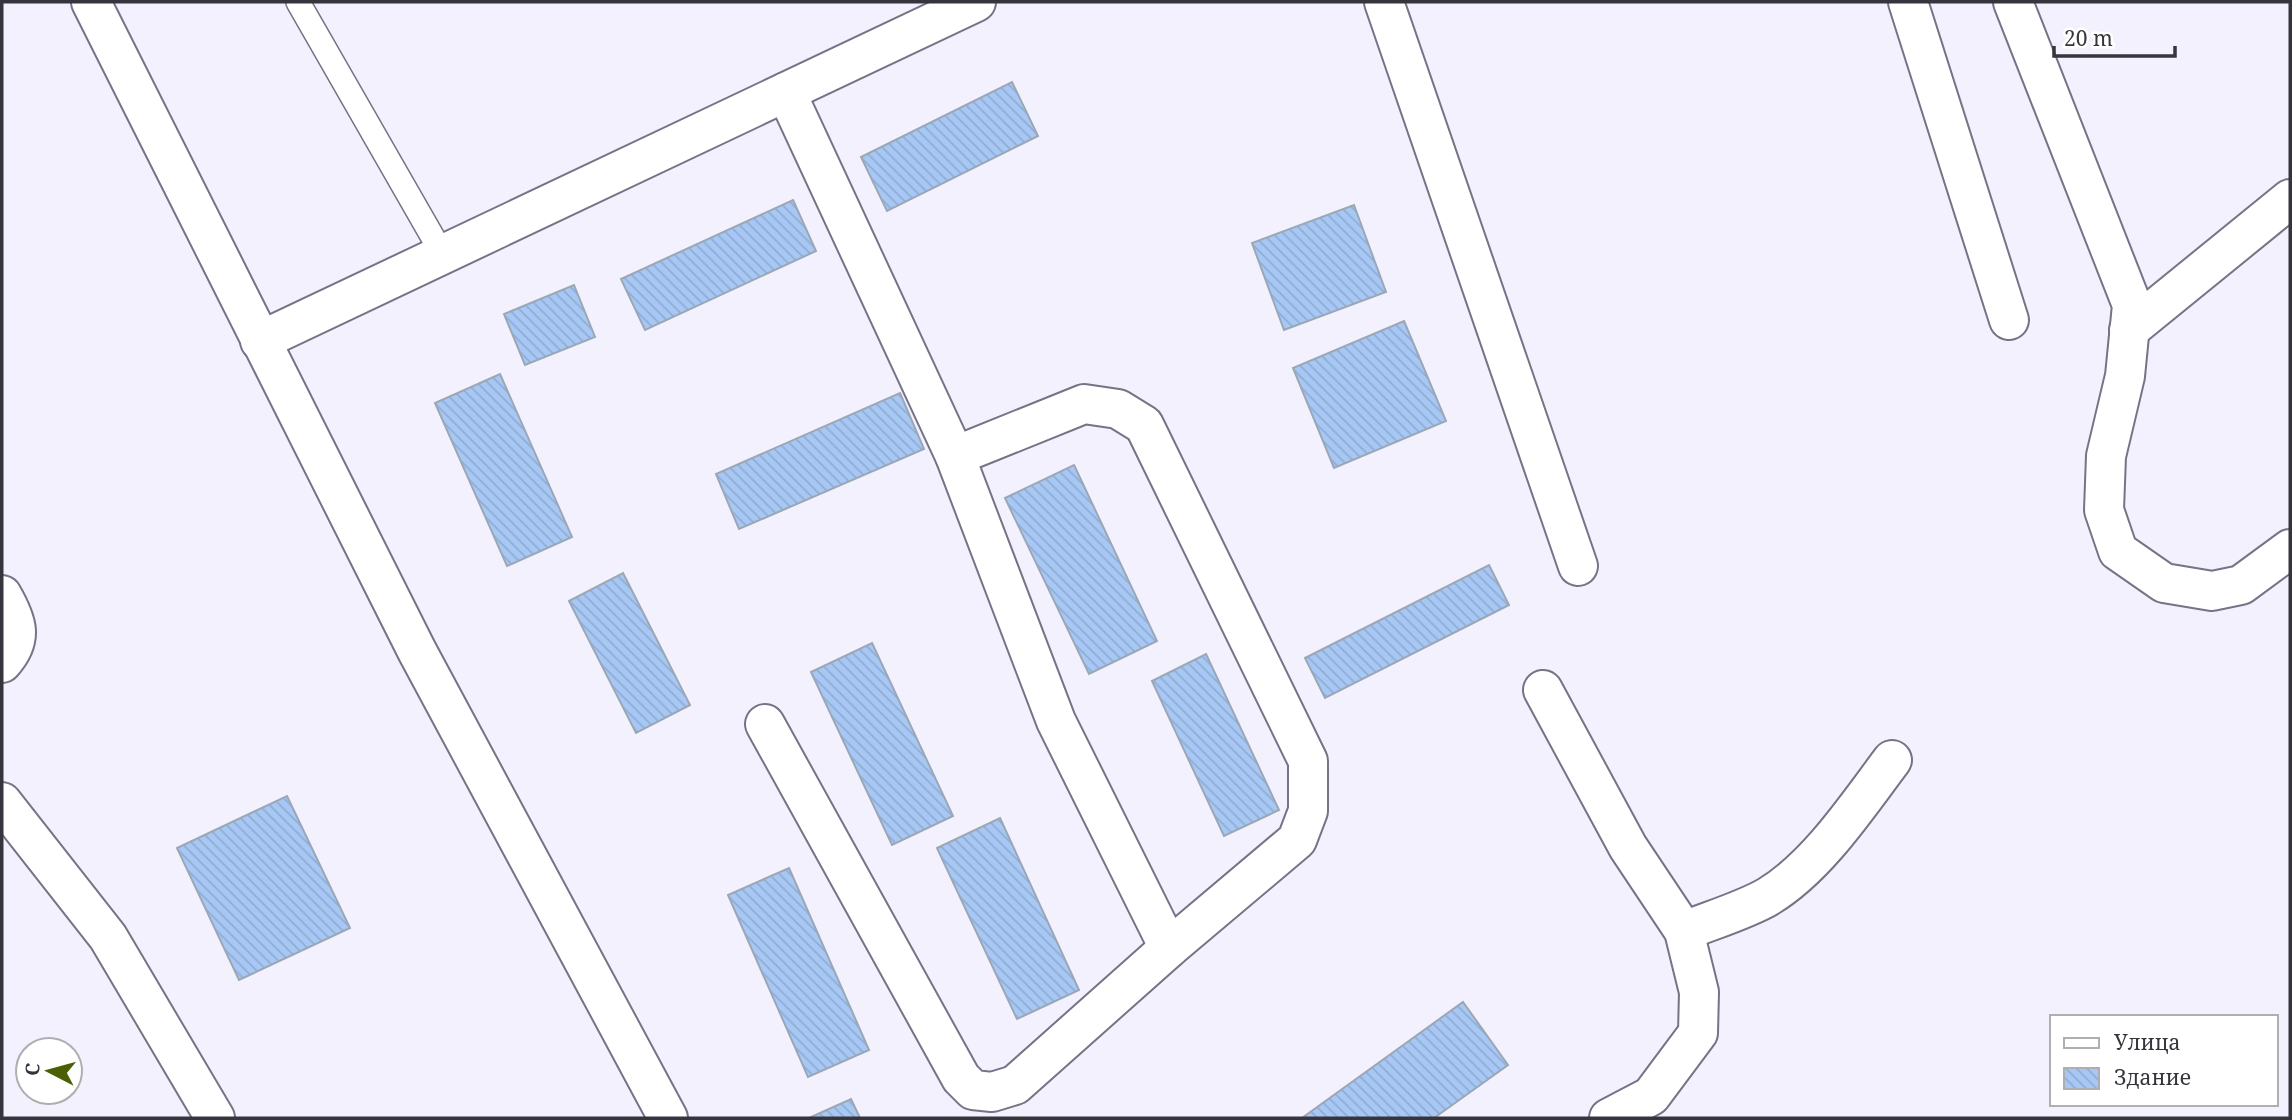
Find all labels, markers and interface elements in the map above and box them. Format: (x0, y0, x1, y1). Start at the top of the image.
scale bar (2054, 14, 2175, 58)
text: 20 m (2064, 24, 2113, 52)
legend (2050, 1015, 2278, 1106)
text: Улица (2114, 1028, 2181, 1056)
north arrow (14, 1036, 84, 1106)
text: С (19, 1062, 46, 1077)
text: Здание (2114, 1063, 2191, 1091)

